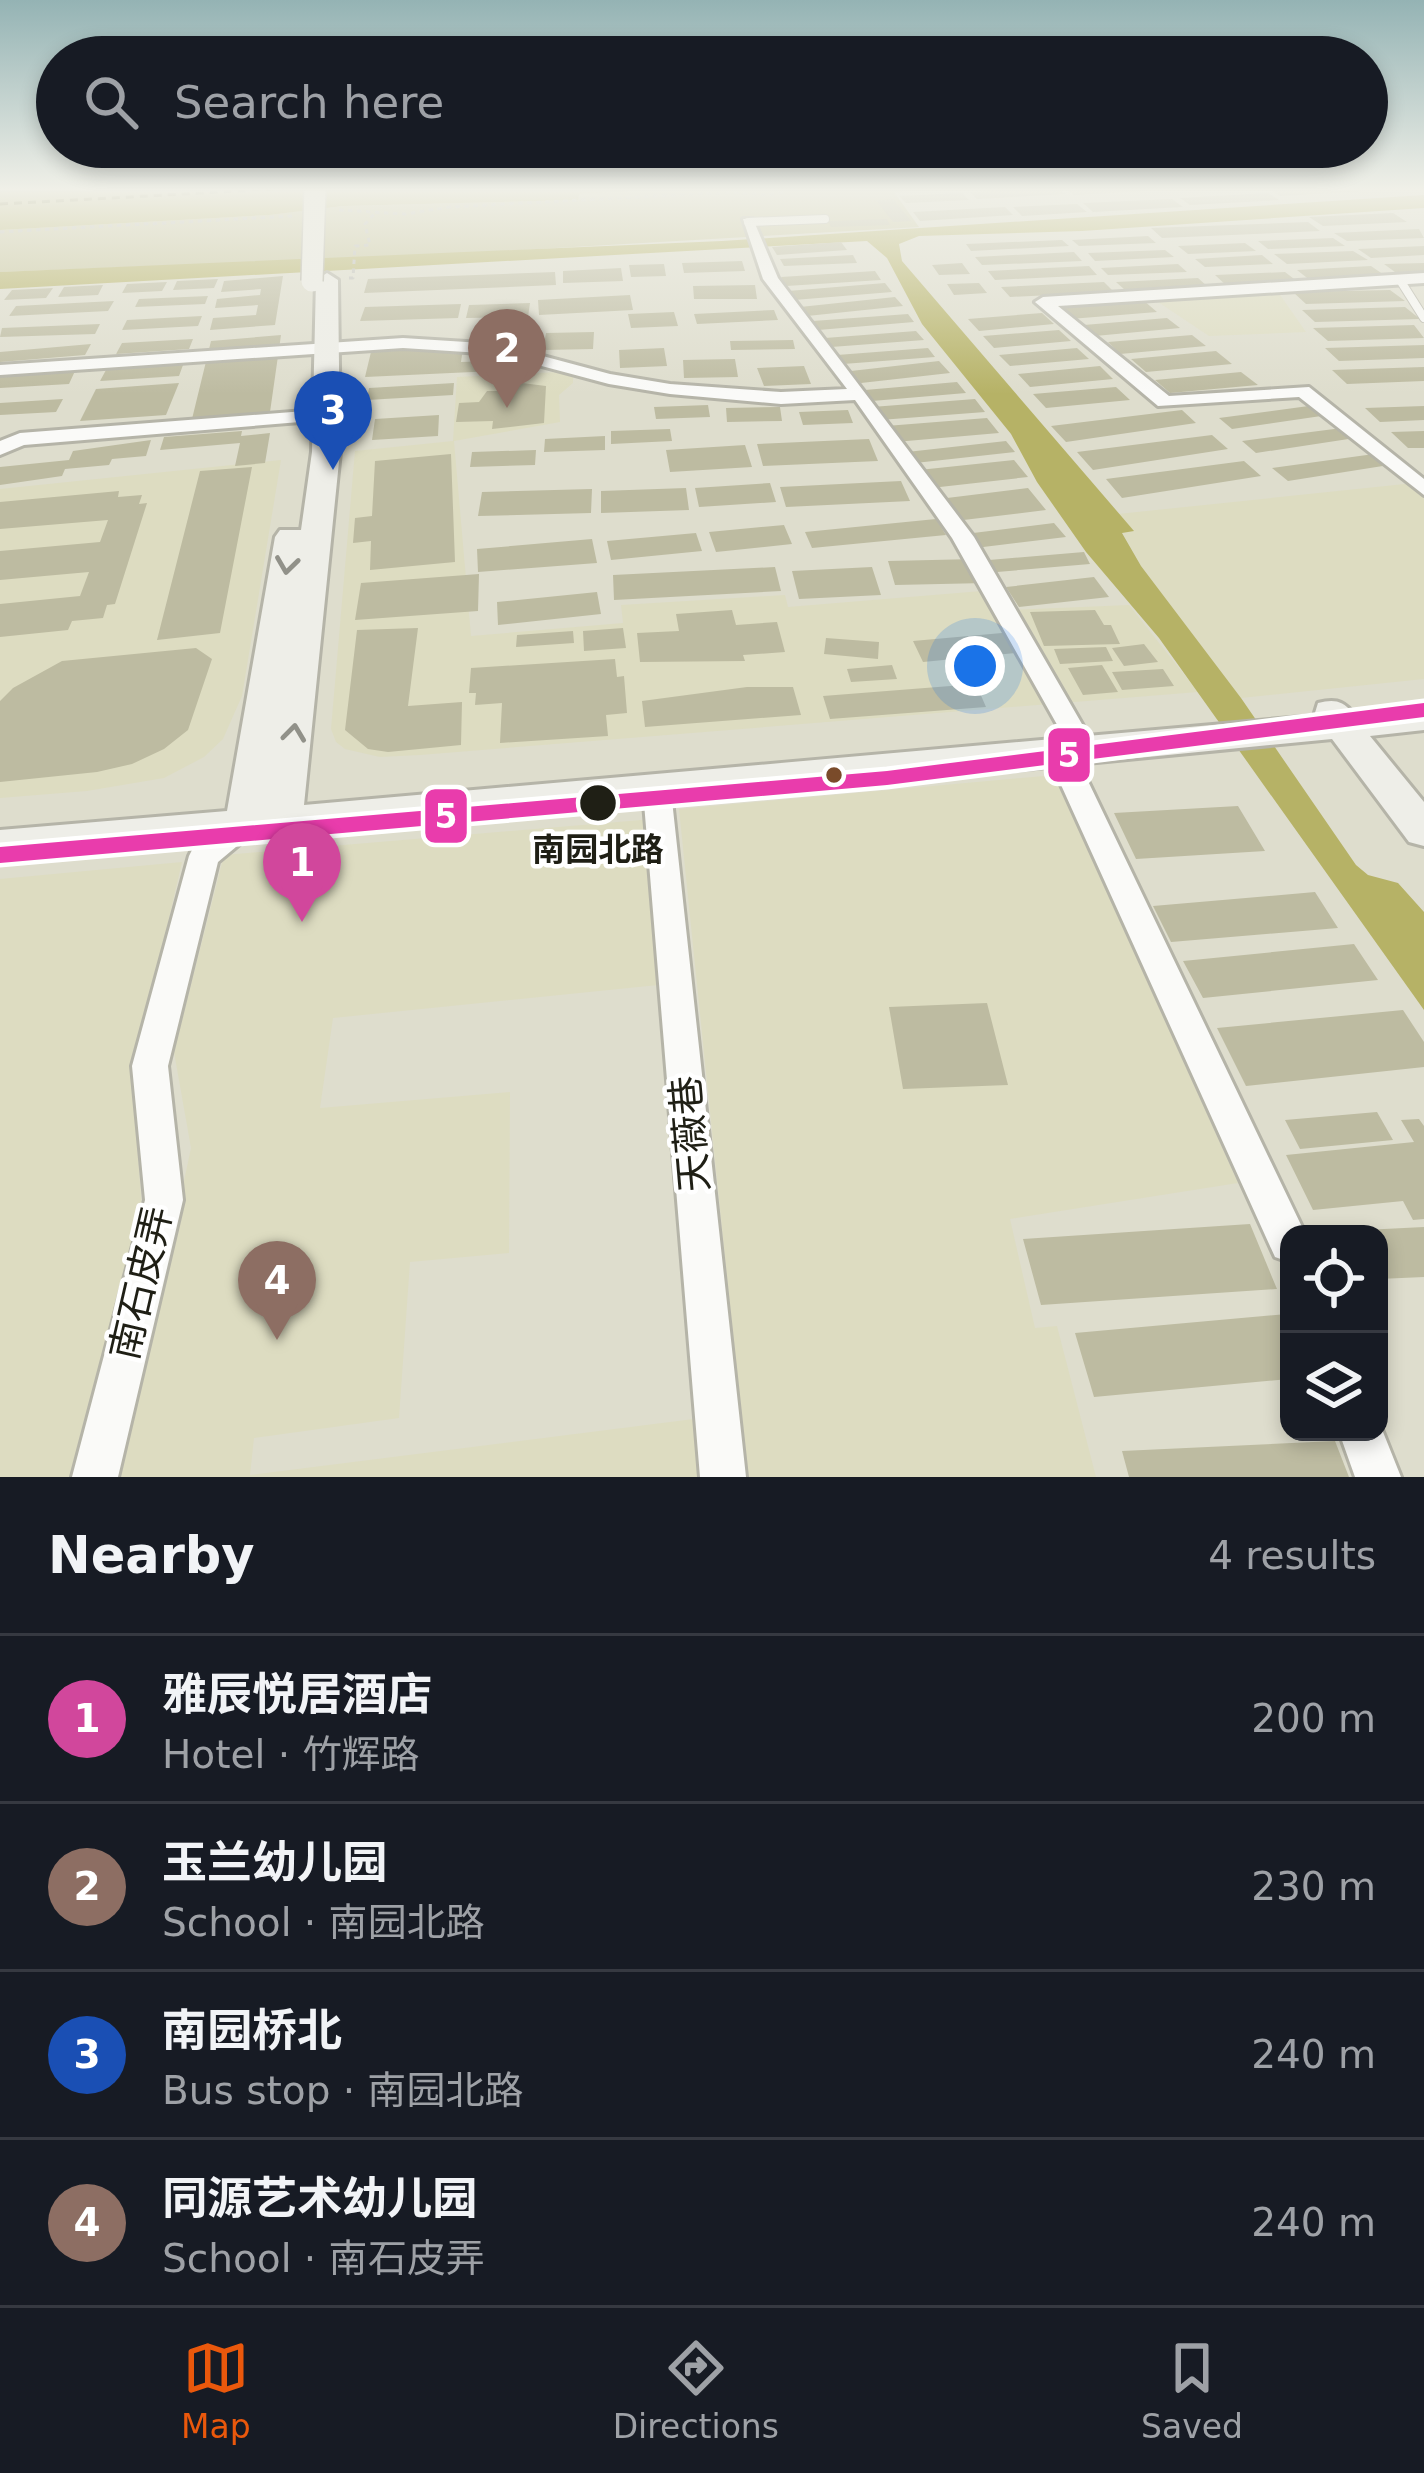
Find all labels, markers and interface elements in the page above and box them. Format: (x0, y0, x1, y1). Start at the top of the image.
search box (36, 36, 1388, 168)
icon: search (78, 69, 144, 135)
text: Search here (174, 76, 444, 129)
pin: 2 (468, 309, 546, 408)
pin: 3 (294, 371, 372, 470)
one-way arrow (275, 555, 301, 575)
your location (945, 636, 1005, 696)
one-way arrow (281, 723, 307, 743)
line badge: 5 (1046, 726, 1092, 784)
text: 5 (1058, 736, 1080, 775)
unlabelled marker (823, 764, 845, 786)
marker: 南园北路 (577, 782, 619, 824)
line badge: 5 (423, 787, 469, 845)
text: 5 (435, 797, 457, 836)
pin: 1 (263, 823, 341, 922)
place label: 南园北路 (532, 830, 664, 869)
street label: 天薇巷 (662, 1074, 718, 1194)
street label: 南石皮弄 (102, 1202, 180, 1364)
map controls (1280, 1225, 1388, 1441)
button: locate (1280, 1225, 1388, 1333)
pin: 4 (238, 1241, 316, 1340)
button: layers (1280, 1333, 1388, 1441)
text: Nearby (48, 1526, 255, 1585)
text: 4 results (1208, 1533, 1376, 1578)
text: 雅辰悦居酒店 (162, 1668, 432, 1721)
text: 1 (73, 1696, 101, 1741)
text: 200 m (1251, 1696, 1376, 1741)
text: Hotel · 竹辉路 (162, 1732, 420, 1777)
text: 玉兰幼儿园 (162, 1836, 387, 1889)
text: 2 (73, 1864, 101, 1909)
text: 230 m (1251, 1864, 1376, 1909)
text: School · 南园北路 (162, 1900, 485, 1945)
text: 南园桥北 (162, 2004, 342, 2057)
text: 3 (73, 2032, 101, 2077)
text: 240 m (1251, 2032, 1376, 2077)
text: Bus stop · 南园北路 (162, 2068, 524, 2113)
text: 同源艺术幼儿园 (162, 2172, 477, 2225)
text: 4 (73, 2200, 101, 2245)
text: 240 m (1251, 2200, 1376, 2245)
text: School · 南石皮弄 (162, 2236, 485, 2281)
tab: Map (181, 2335, 251, 2446)
tab: Directions (613, 2335, 779, 2446)
tab: Saved (1141, 2335, 1243, 2446)

